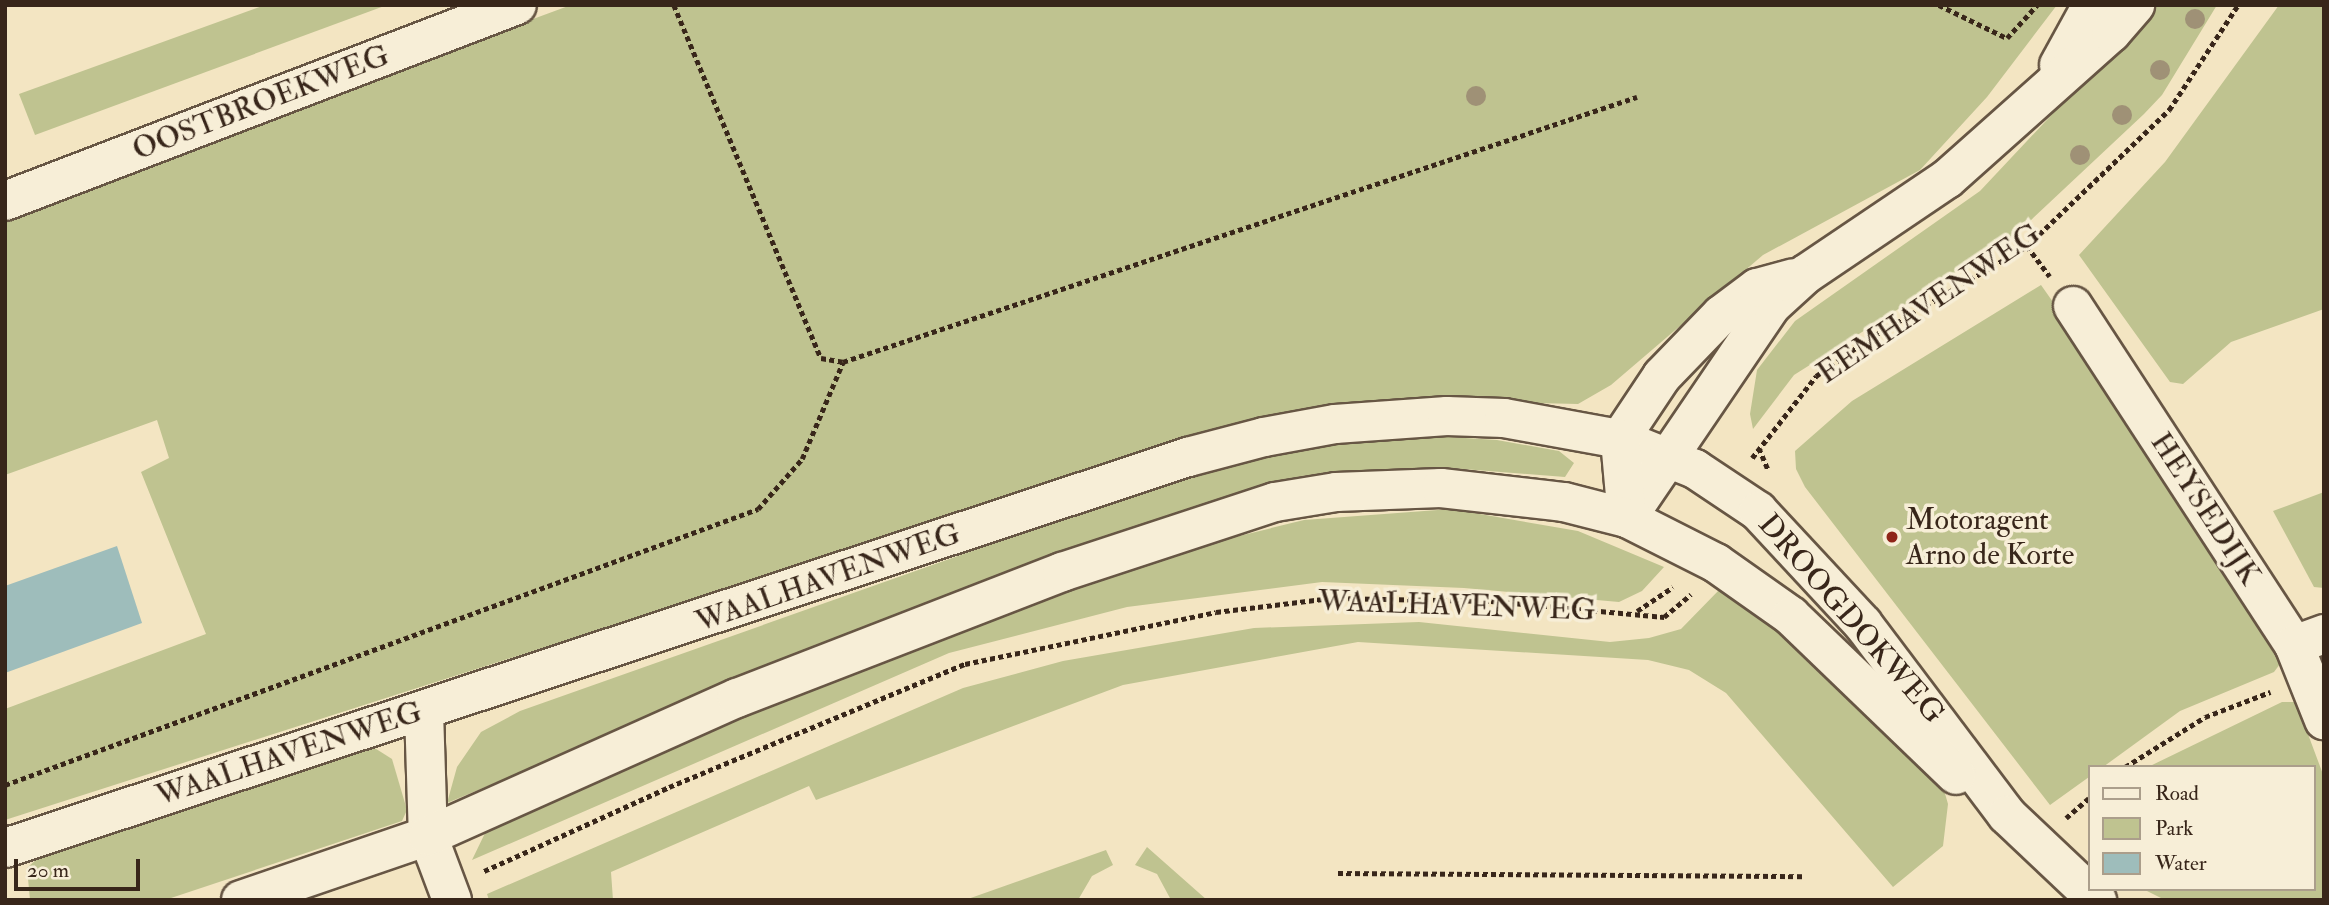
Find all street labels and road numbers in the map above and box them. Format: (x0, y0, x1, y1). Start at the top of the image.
street label: OOSTBROEKWEG (128, 38, 394, 168)
street label: EEMHAVENWEG (1811, 216, 2047, 392)
street label: HEYSEDIJK (2142, 426, 2268, 592)
street label: DROOGDOKWEG (1750, 507, 1952, 731)
street label: WAALHAVENWEG (691, 516, 965, 640)
street label: WAALHAVENWEG (1318, 583, 1596, 629)
street label: WAALHAVENWEG (151, 694, 427, 814)

